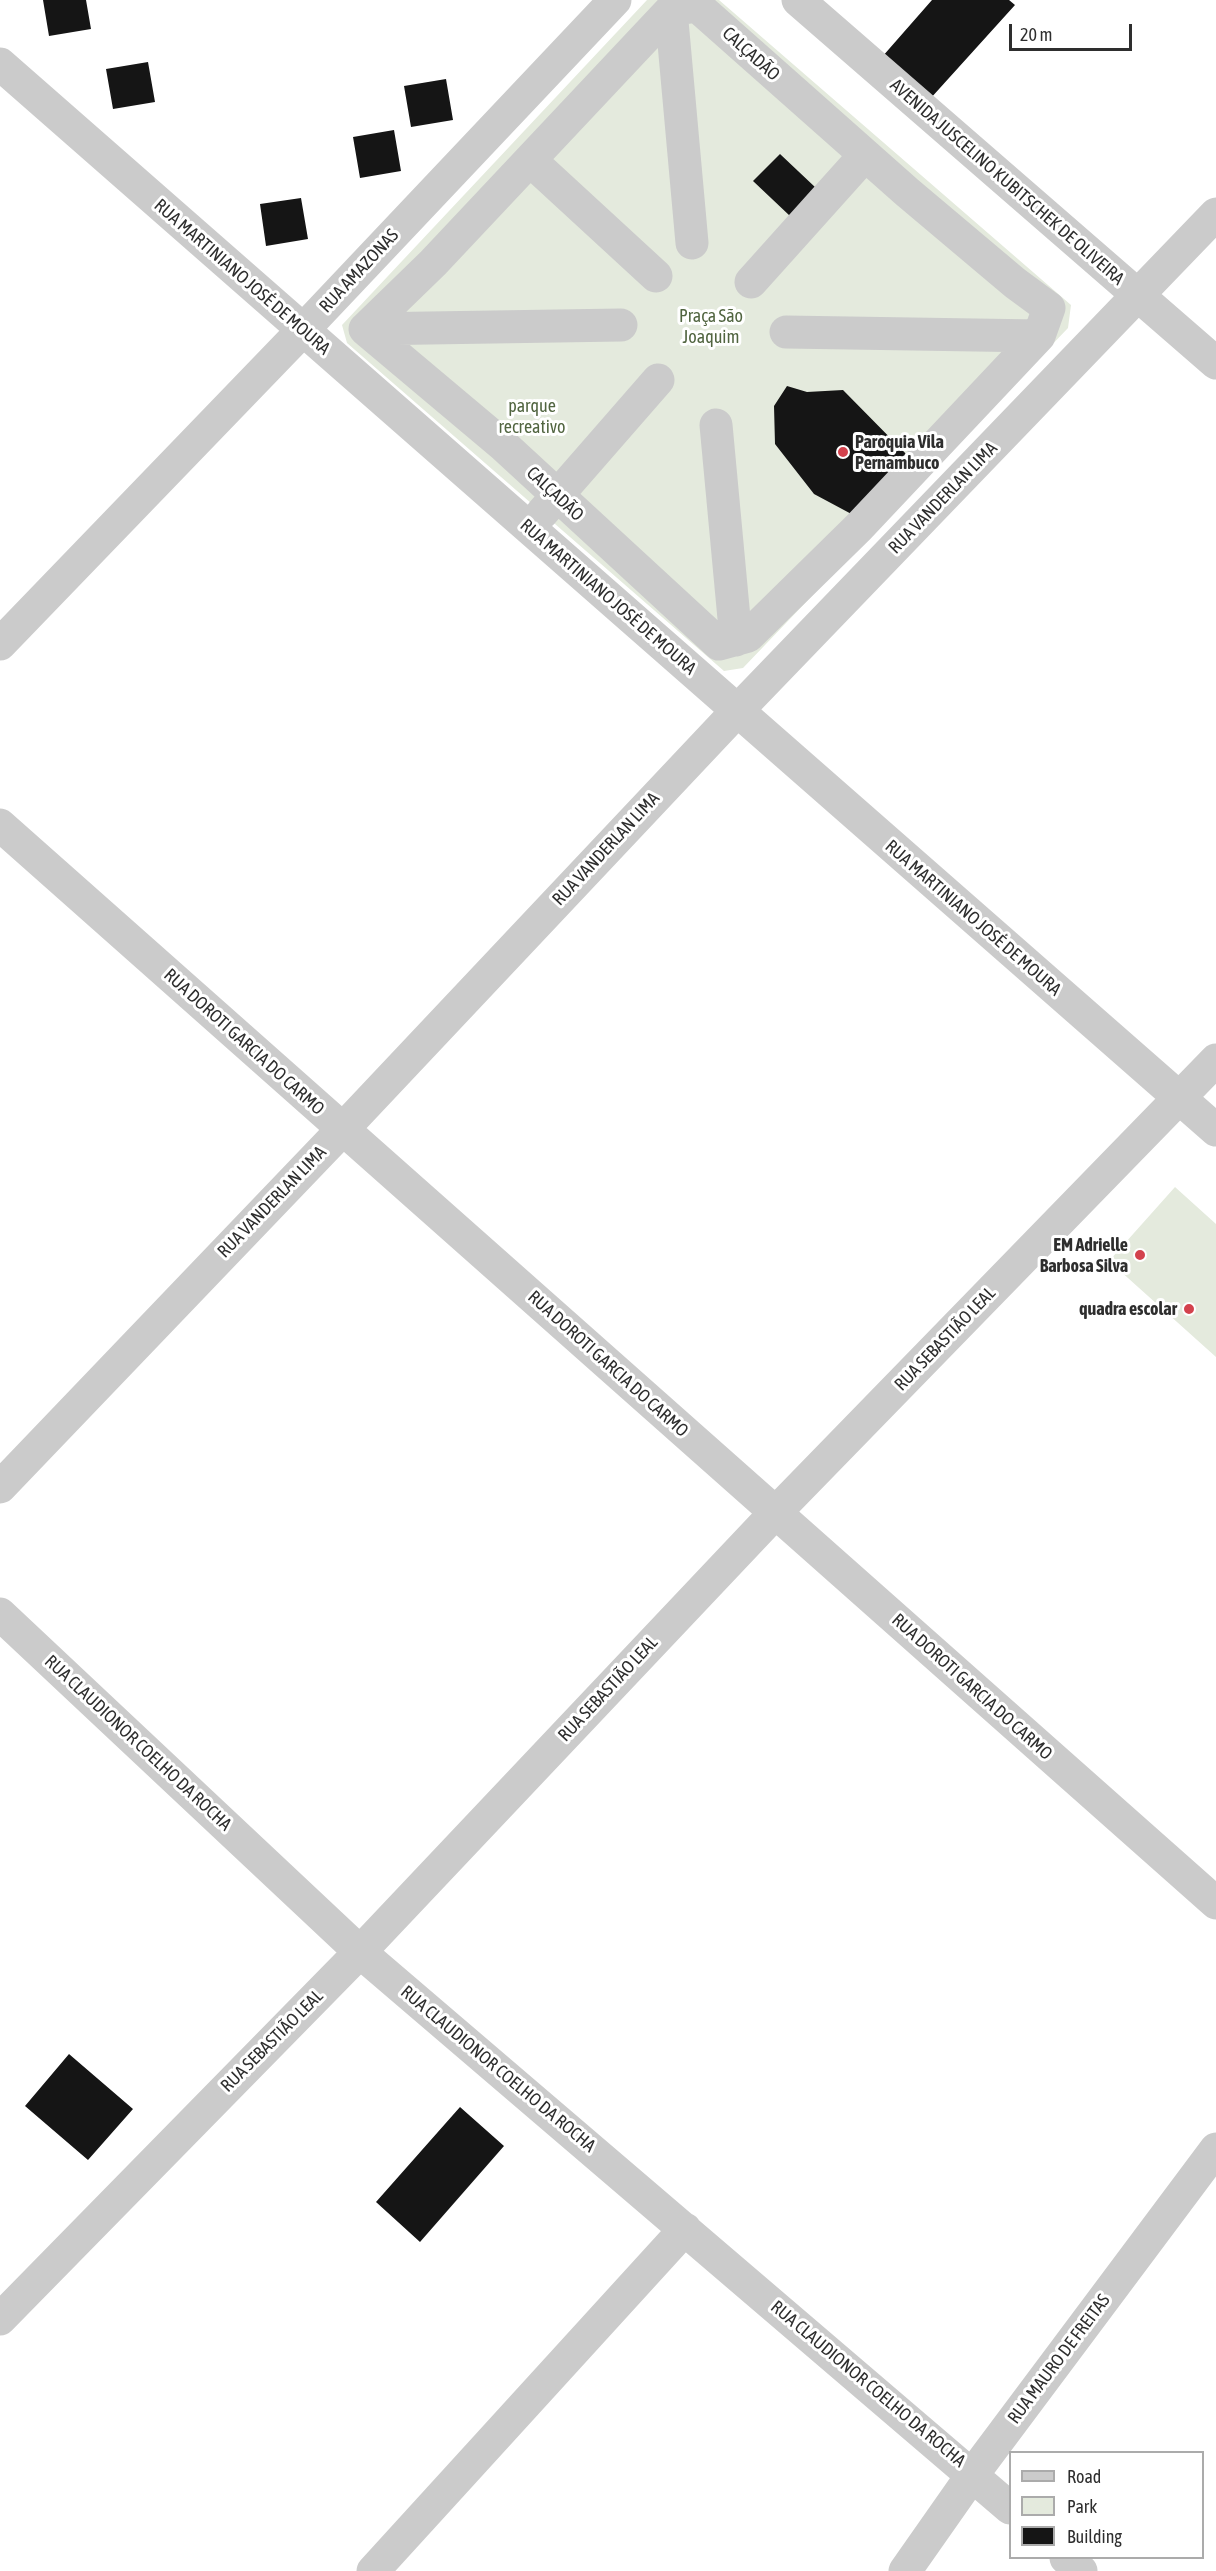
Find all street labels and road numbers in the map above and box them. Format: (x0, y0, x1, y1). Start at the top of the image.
street label: CALÇADÃO (718, 23, 784, 85)
street label: AVENIDA JUSCELINO KUBITSCHEK DE OLIVEIRA (886, 74, 1128, 290)
street label: RUA MARTINIANO JOSÉ DE MOURA (150, 195, 334, 359)
street label: RUA AMAZONAS (315, 225, 403, 317)
street label: RUA VANDERLAN LIMA (884, 438, 1002, 558)
street label: CALÇADÃO (522, 462, 588, 526)
street label: RUA MARTINIANO JOSÉ DE MOURA (516, 515, 700, 679)
street label: RUA VANDERLAN LIMA (548, 788, 664, 910)
street label: RUA MARTINIANO JOSÉ DE MOURA (881, 836, 1065, 1000)
street label: RUA DOROTI GARCIA DO CARMO (159, 964, 329, 1120)
street label: RUA VANDERLAN LIMA (213, 1142, 331, 1262)
street label: RUA SEBASTIÃO LEAL (890, 1283, 1000, 1395)
street label: RUA DOROTI GARCIA DO CARMO (523, 1286, 693, 1442)
street label: RUA DOROTI GARCIA DO CARMO (887, 1609, 1057, 1765)
street label: RUA SEBASTIÃO LEAL (554, 1632, 662, 1746)
street label: RUA CLAUDIONOR COELHO DA ROCHA (40, 1651, 236, 1835)
street label: RUA CLAUDIONOR COELHO DA ROCHA (396, 1981, 600, 2157)
street label: RUA SEBASTIÃO LEAL (216, 1985, 328, 2097)
street label: RUA MAURO DE FREITAS (1003, 2290, 1115, 2428)
street label: RUA CLAUDIONOR COELHO DA ROCHA (766, 2296, 970, 2472)

